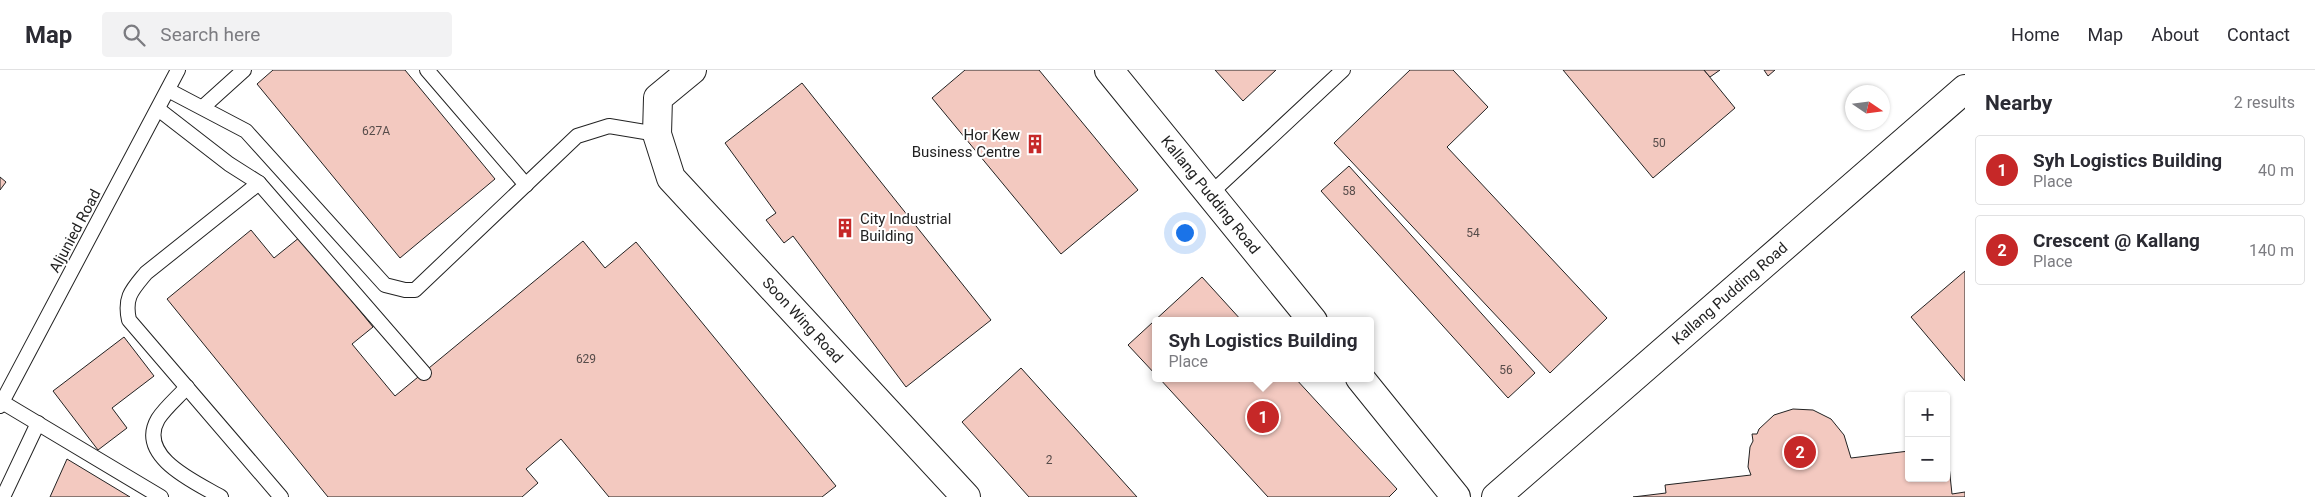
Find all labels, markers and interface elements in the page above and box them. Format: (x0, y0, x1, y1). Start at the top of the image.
search box (102, 12, 452, 57)
text: Map (25, 21, 72, 49)
icon: search (120, 21, 148, 49)
text: Search here (160, 23, 260, 46)
text: Home (2011, 24, 2060, 45)
text: Map (2088, 24, 2123, 45)
text: About (2151, 24, 2199, 45)
text: Contact (2227, 24, 2290, 45)
north arrow (1845, 85, 1890, 130)
text: Nearby (1985, 91, 2052, 115)
text: 2 results (2234, 93, 2295, 112)
house number: 627A (362, 124, 390, 138)
place label: Hor Kew Business Centre (912, 126, 1020, 161)
street label: Kallang Pudding Road (1157, 132, 1264, 258)
building icon: Hor Kew Business Centre (1024, 133, 1046, 155)
house number: 50 (1652, 136, 1666, 150)
text: Syh Logistics Building (2033, 149, 2222, 172)
text: 1 (1997, 161, 2007, 180)
text: 40 m (2258, 161, 2294, 180)
text: Place (2033, 172, 2073, 191)
house number: 58 (1342, 184, 1356, 198)
street label: Aljunied Road (46, 186, 104, 276)
place label: City Industrial Building (860, 210, 951, 245)
building icon: City Industrial Building (834, 217, 856, 239)
your location (1172, 220, 1198, 246)
house number: 54 (1466, 226, 1480, 240)
text: Crescent @ Kallang (2033, 229, 2200, 252)
street label: Kallang Pudding Road (1669, 239, 1791, 349)
text: 2 (1997, 241, 2007, 260)
text: 140 m (2249, 241, 2294, 260)
text: Place (2033, 252, 2073, 271)
street label: Soon Wing Road (759, 274, 846, 367)
popup (1152, 317, 1374, 382)
text: Syh Logistics Building (1168, 329, 1358, 352)
house number: 629 (576, 352, 596, 366)
text: Place (1168, 352, 1208, 371)
house number: 56 (1499, 363, 1513, 377)
map controls (1905, 392, 1950, 482)
button: + (1905, 392, 1950, 437)
pin: 1 (1247, 398, 1279, 436)
pin: 2 (1784, 433, 1816, 471)
button: − (1905, 437, 1950, 482)
house number: 2 (1046, 453, 1053, 467)

